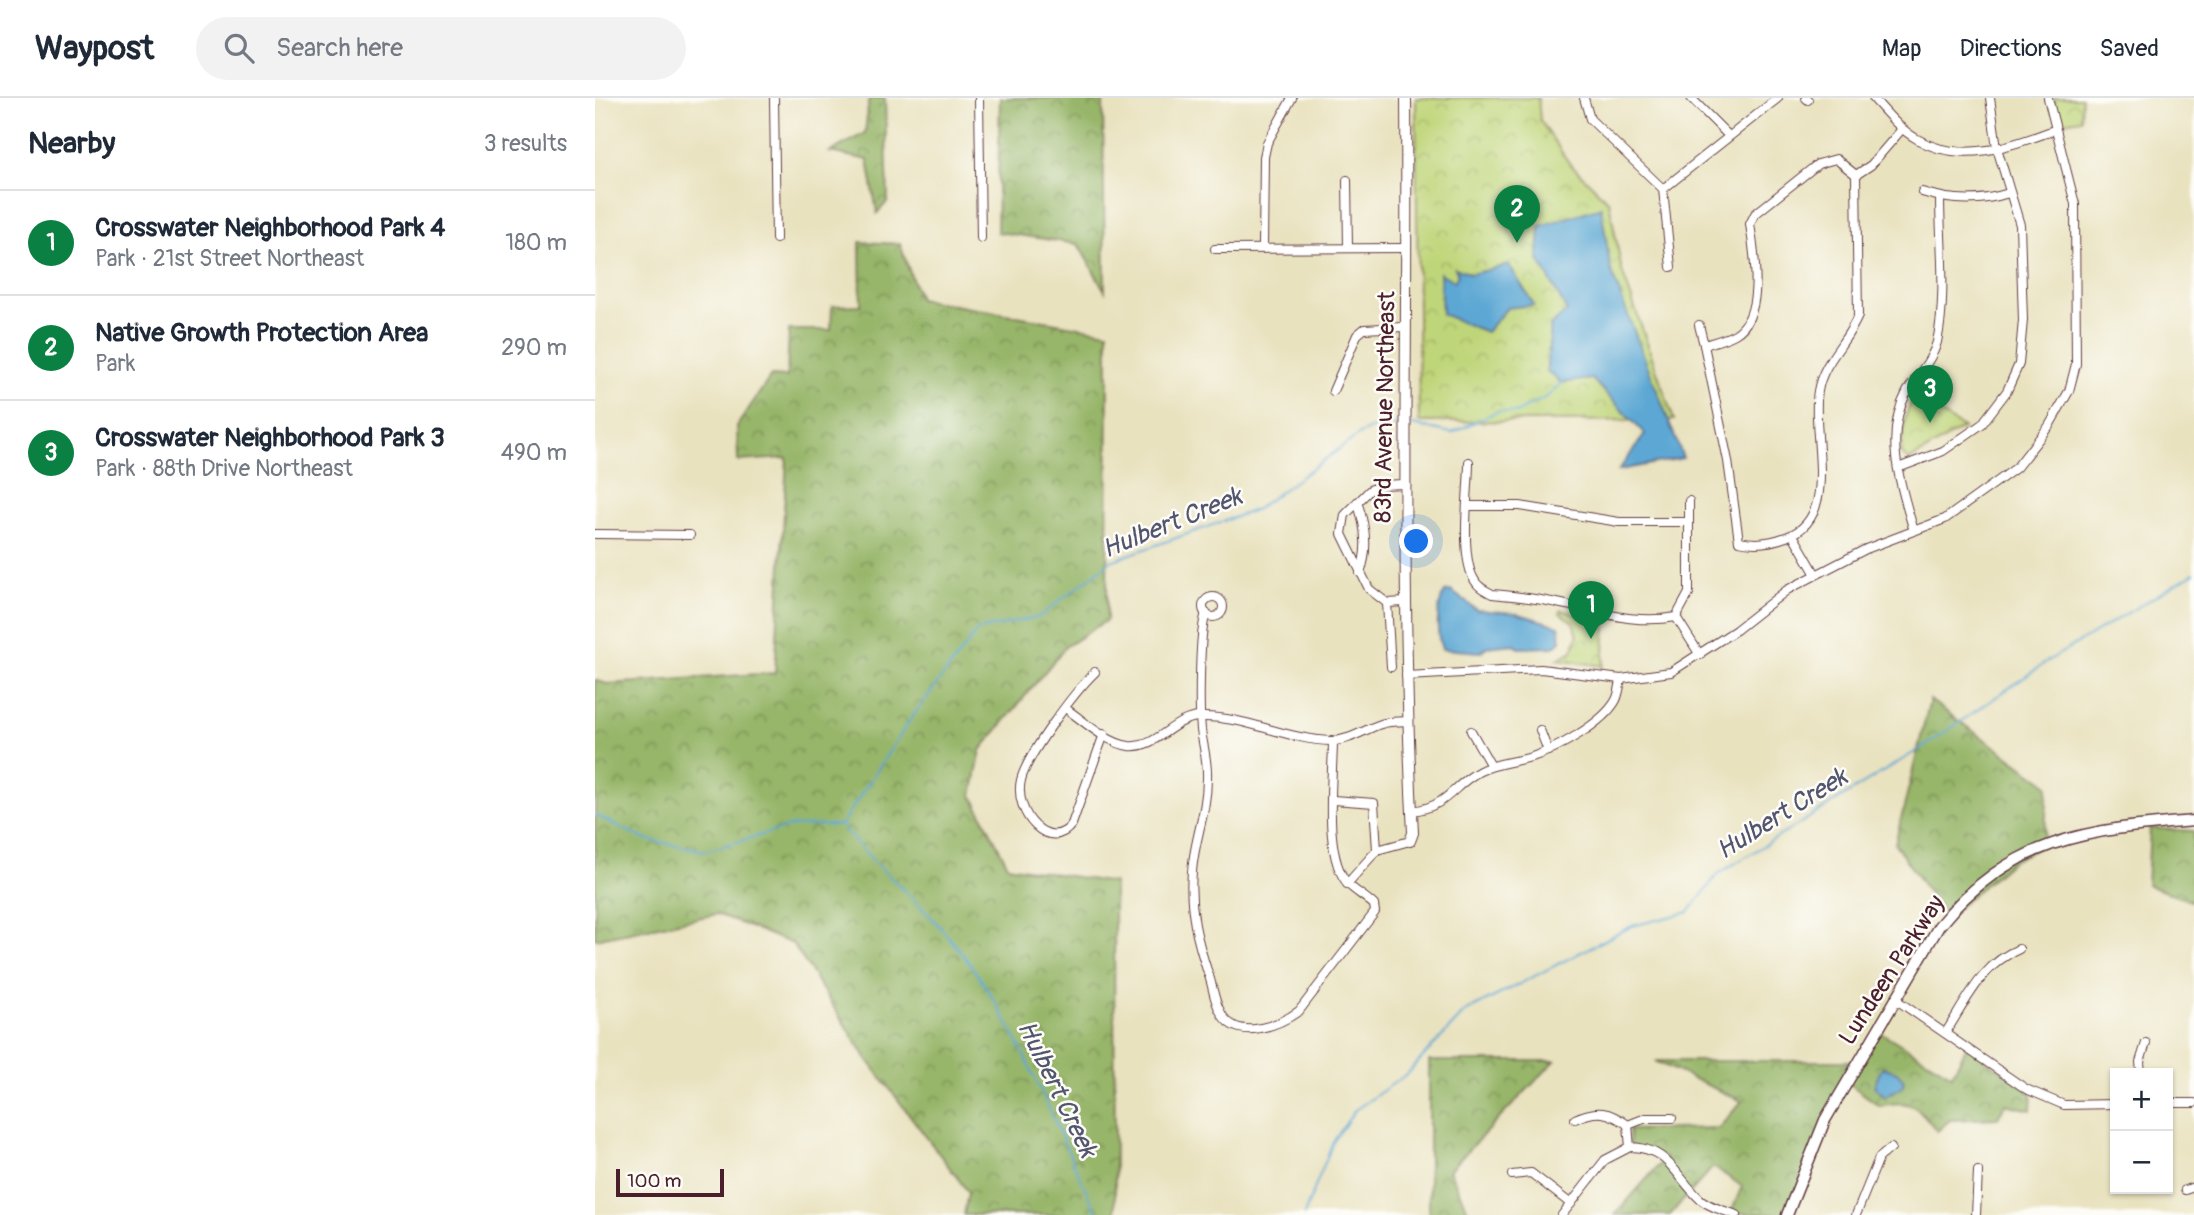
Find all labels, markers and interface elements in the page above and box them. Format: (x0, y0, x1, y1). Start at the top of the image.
search box (196, 17, 686, 80)
text: Waypost (35, 28, 154, 69)
icon: search (220, 29, 258, 67)
text: Search here (276, 32, 403, 64)
text: Map (1882, 34, 1922, 63)
text: Directions (1960, 34, 2061, 63)
text: Saved (2099, 34, 2159, 63)
text: Nearby (28, 125, 115, 162)
text: 3 results (484, 129, 567, 158)
pin: 2 (1494, 185, 1540, 243)
text: Crosswater Neighborhood Park 4 (95, 212, 445, 244)
text: 1 (47, 228, 56, 257)
text: 180 m (505, 228, 567, 257)
text: Park · 21st Street Northeast (95, 244, 364, 273)
street label: 83rd Avenue Northeast (1368, 291, 1402, 523)
text: Native Growth Protection Area (95, 317, 428, 349)
text: 2 (45, 333, 57, 362)
text: 290 m (501, 333, 567, 362)
text: Park (95, 349, 135, 378)
pin: 3 (1907, 365, 1953, 423)
text: Crosswater Neighborhood Park 3 (95, 422, 445, 454)
text: 3 (45, 438, 57, 467)
text: 490 m (501, 438, 567, 467)
text: Park · 88th Drive Northeast (95, 454, 353, 483)
water label: Hulbert Creek (1097, 480, 1249, 566)
your location (1399, 524, 1433, 558)
pin: 1 (1568, 581, 1614, 639)
water label: Hulbert Creek (1711, 760, 1855, 867)
street label: Lundeen Parkway (1833, 890, 1951, 1050)
water label: Hulbert Creek (1010, 1015, 1105, 1164)
map controls (2110, 1068, 2173, 1194)
button: + (2110, 1068, 2173, 1131)
button: − (2110, 1131, 2173, 1194)
scale bar (616, 1166, 725, 1198)
text: 100 m (627, 1169, 681, 1193)

